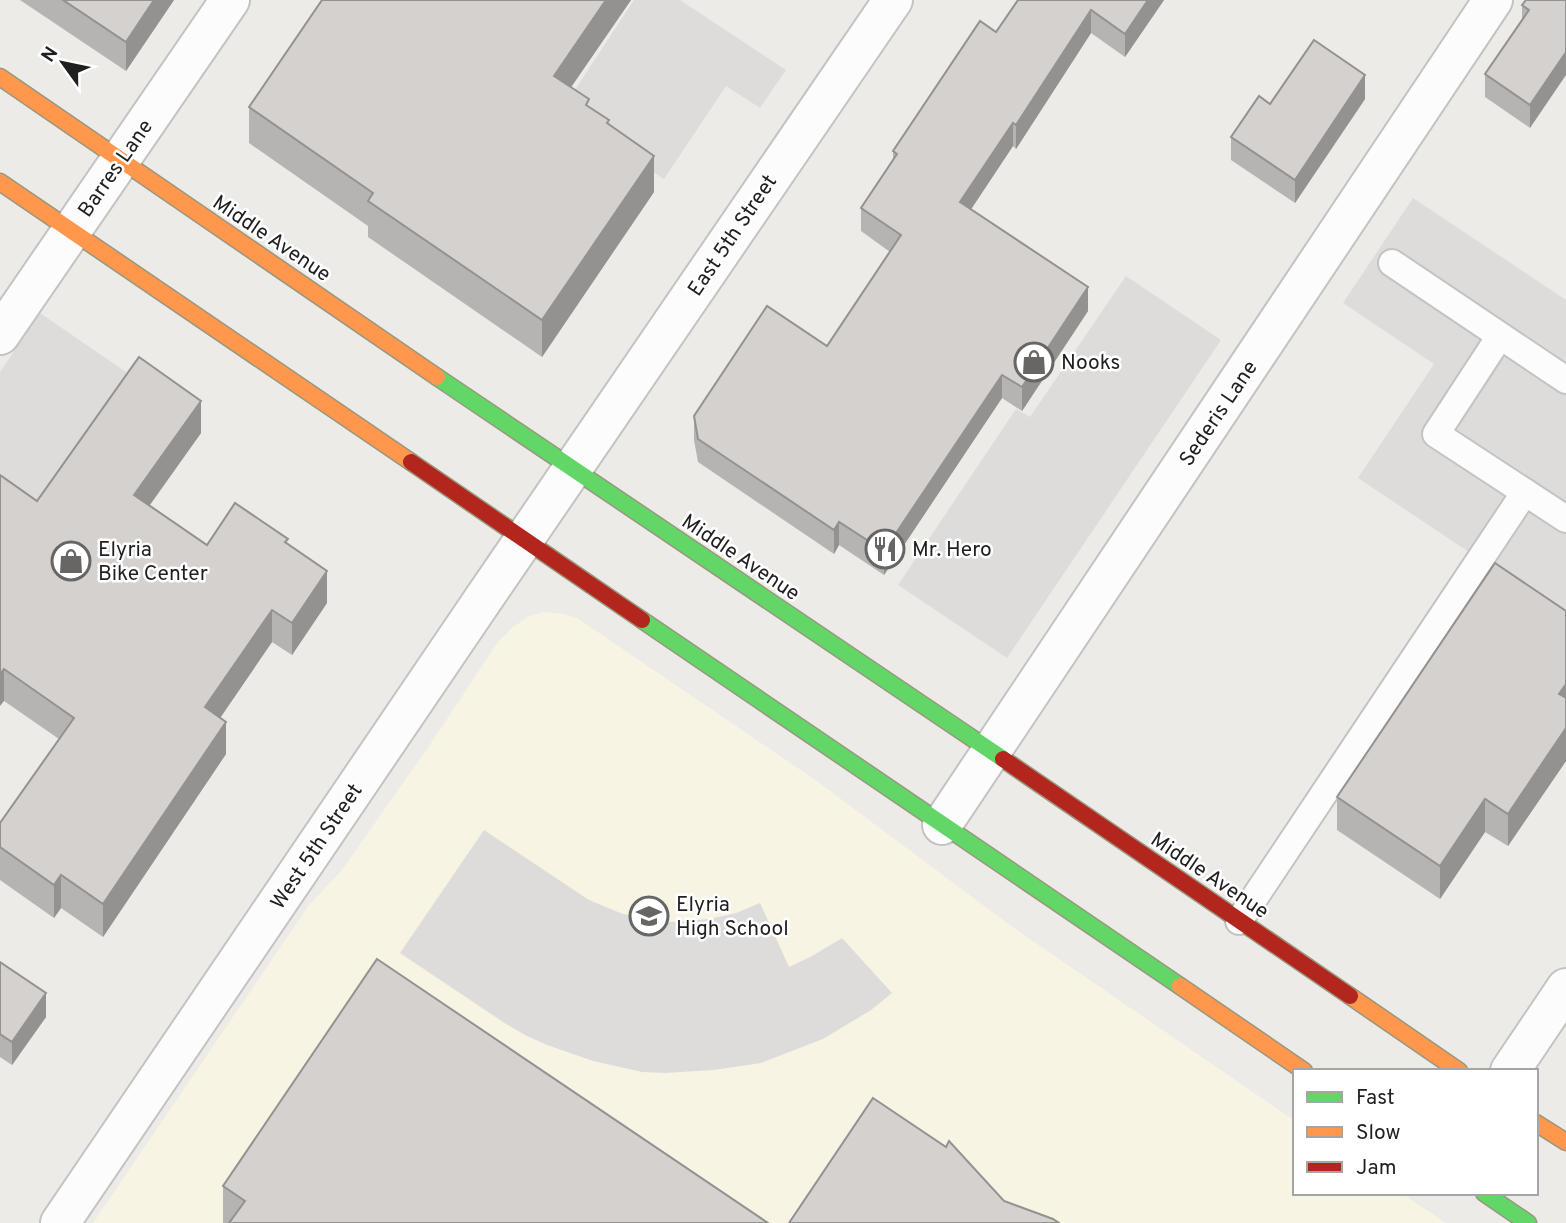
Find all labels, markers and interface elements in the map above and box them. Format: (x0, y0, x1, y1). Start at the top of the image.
north arrow (28, 28, 98, 98)
text: N (37, 43, 64, 67)
street label: Barres Lane (73, 115, 160, 223)
street label: East 5th Street (683, 170, 784, 302)
street label: Middle Avenue (207, 190, 335, 289)
shop icon: Nooks (1013, 341, 1055, 383)
place label: Nooks (1061, 350, 1120, 377)
street label: Sederis Lane (1174, 356, 1265, 472)
street label: Middle Avenue (676, 509, 804, 608)
restaurant icon: Mr. Hero (864, 528, 906, 570)
place label: Elyria Bike Center (98, 537, 208, 588)
place label: Mr. Hero (912, 537, 992, 564)
shop icon: Elyria Bike Center (50, 540, 92, 582)
street label: West 5th Street (265, 779, 369, 915)
street label: Middle Avenue (1145, 827, 1273, 926)
place label: Elyria High School (676, 892, 789, 943)
school or university icon: Elyria High School (628, 895, 670, 937)
legend (1293, 1069, 1538, 1195)
text: Fast (1356, 1085, 1395, 1112)
text: Slow (1356, 1120, 1401, 1147)
text: Jam (1356, 1155, 1397, 1182)

